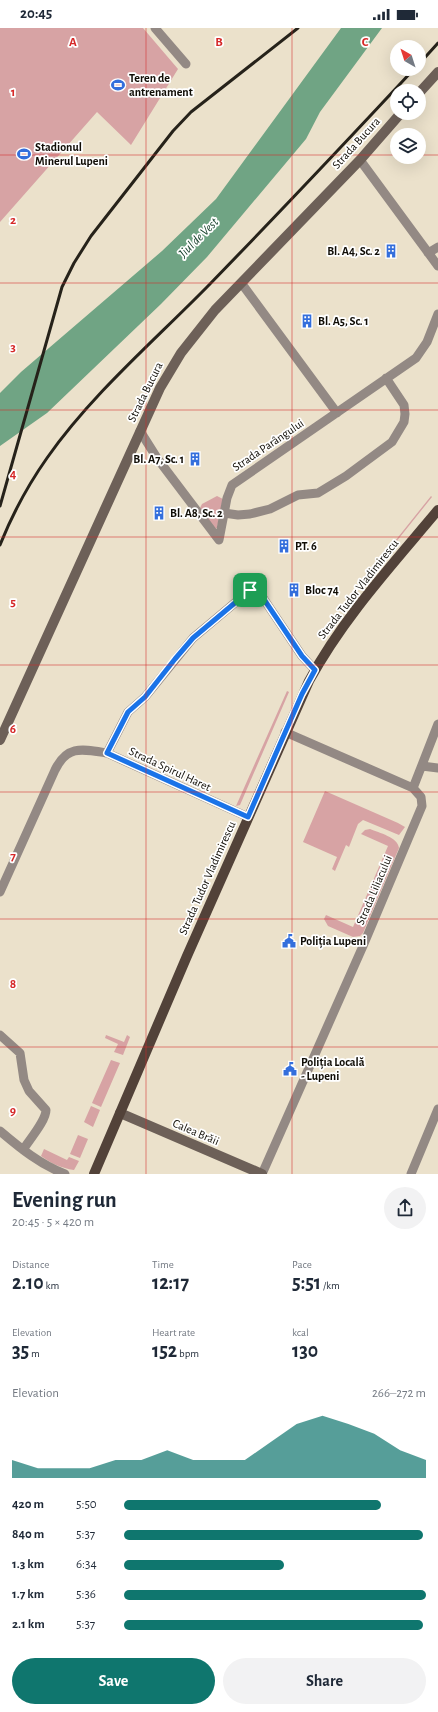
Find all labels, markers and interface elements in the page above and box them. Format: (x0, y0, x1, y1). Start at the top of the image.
text: 20:45 (20, 6, 52, 21)
text: A (69, 36, 77, 49)
text: B (215, 36, 223, 49)
text: C (362, 36, 369, 49)
north arrow (390, 40, 426, 76)
map controls (390, 40, 426, 164)
place label: Teren de antrenament (129, 72, 193, 98)
sports icon: Teren de antrenament (110, 77, 126, 93)
button: locate (390, 84, 426, 120)
text: 1 (11, 86, 15, 99)
street label: Strada Bucura (330, 114, 383, 171)
button: layers (390, 128, 426, 164)
place label: Stadionul Minerul Lupeni (35, 141, 108, 167)
sports icon: Stadionul Minerul Lupeni (16, 146, 32, 162)
text: 2 (10, 214, 16, 227)
water label: Jiul de Vest (176, 215, 222, 261)
building icon: Bl. A4, Sc. 2 (383, 243, 399, 259)
place label: Bl. A4, Sc. 2 (327, 245, 380, 257)
building icon: Bl. A5, Sc. 1 (299, 313, 315, 329)
place label: Bl. A5, Sc. 1 (318, 315, 369, 327)
text: 3 (10, 341, 16, 354)
street label: Strada Bucura (125, 360, 165, 424)
street label: Strada Parângului (230, 417, 306, 473)
building icon: Bl. A7, Sc. 1 (187, 451, 203, 467)
place label: Bl. A7, Sc. 1 (133, 453, 184, 465)
text: 4 (10, 468, 17, 481)
building icon: Bl. A8, Sc. 2 (151, 505, 167, 521)
place label: Bl. A8, Sc. 2 (170, 507, 223, 519)
street label: Strada Tudor Vladimirescu (315, 537, 401, 641)
building icon: P.T. 6 (276, 538, 292, 554)
place label: P.T. 6 (295, 540, 317, 552)
pin (233, 573, 267, 607)
icon: arrive (239, 579, 261, 601)
building icon: Bloc 74 (286, 582, 302, 598)
place label: Bloc 74 (305, 584, 339, 596)
text: 5 (10, 596, 16, 609)
text: 6 (10, 723, 16, 736)
street label: Strada Spirul Haret (127, 745, 213, 793)
street label: Strada Tudor Vladimirescu (177, 819, 237, 937)
text: 7 (10, 850, 16, 863)
street label: Strada Liliacului (354, 853, 394, 927)
public building icon: Poliția Lupeni (281, 933, 297, 949)
place label: Poliția Lupeni (300, 935, 366, 949)
text: 8 (10, 978, 16, 991)
place label: Poliția Locală - Lupeni (301, 1056, 365, 1082)
public building icon: Poliția Locală - Lupeni (282, 1061, 298, 1077)
text: 9 (10, 1105, 16, 1118)
street label: Calea Brăii (171, 1117, 221, 1147)
button: share (384, 1187, 426, 1229)
text: Evening run (12, 1189, 117, 1211)
text: 20:45 · 5 × 420 m (12, 1216, 94, 1229)
text: Distance (12, 1259, 49, 1270)
text: Time (152, 1259, 174, 1270)
text: Pace (292, 1259, 312, 1270)
text: 2.10 (12, 1273, 44, 1293)
text: 12:17 (152, 1273, 189, 1293)
text: 5:51 (292, 1273, 321, 1293)
text: km (44, 1280, 59, 1291)
text: /km (321, 1280, 340, 1291)
text: Elevation (12, 1327, 52, 1338)
text: Heart rate (152, 1327, 195, 1338)
text: kcal (292, 1327, 309, 1338)
text: 35 (12, 1341, 29, 1361)
text: 152 (152, 1341, 177, 1361)
text: 130 (292, 1341, 318, 1361)
text: m (29, 1348, 40, 1359)
text: bpm (177, 1348, 199, 1359)
text: Elevation (12, 1387, 59, 1400)
text: 266–272 m (372, 1387, 426, 1400)
text: 420 m (12, 1498, 44, 1511)
text: 5:50 (76, 1498, 97, 1511)
text: 840 m (12, 1528, 44, 1541)
text: 5:37 (76, 1528, 95, 1541)
text: 1.3 km (12, 1558, 44, 1571)
text: 6:34 (76, 1558, 97, 1571)
text: 1.7 km (12, 1588, 44, 1601)
text: 5:36 (76, 1588, 96, 1601)
text: 2.1 km (12, 1618, 45, 1631)
text: 5:37 (76, 1618, 95, 1631)
button: Save (12, 1658, 215, 1704)
button: Share (223, 1658, 426, 1704)

